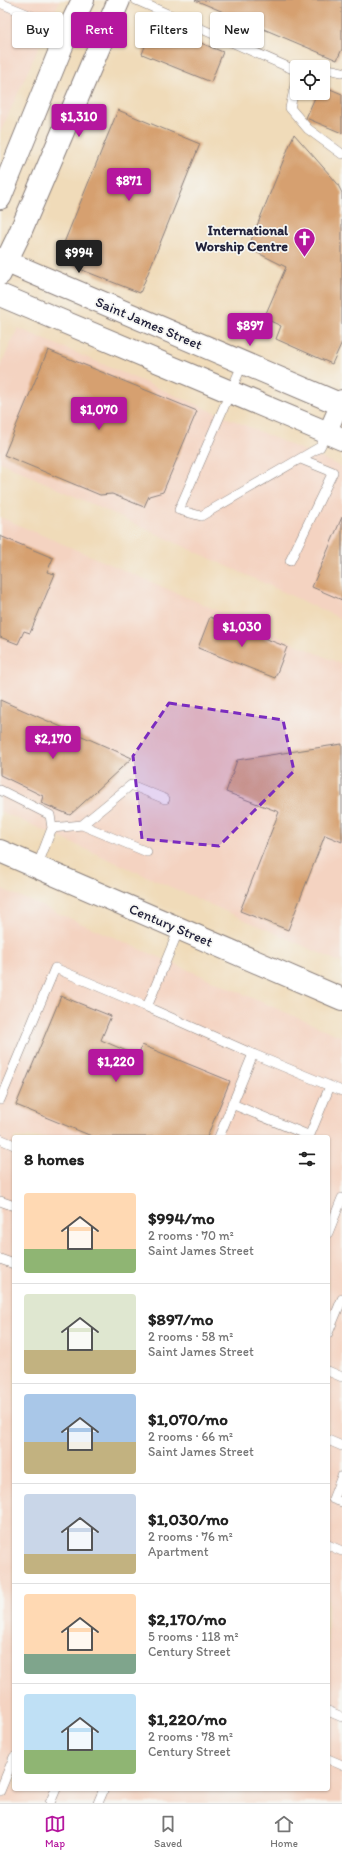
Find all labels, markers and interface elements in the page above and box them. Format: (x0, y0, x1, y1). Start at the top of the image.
chip: Buy (12, 12, 63, 48)
chip: Rent (71, 12, 127, 48)
chip: Filters (135, 12, 202, 48)
chip: New (210, 12, 264, 48)
map controls (290, 60, 330, 100)
button: locate (290, 60, 330, 100)
pin: $1,310 (46, 104, 112, 138)
text: $1,310 (61, 109, 97, 124)
pin: $871 (105, 168, 153, 202)
text: $871 (116, 173, 142, 188)
place label: International Worship Centre (195, 222, 289, 255)
church icon: International Worship Centre (291, 225, 317, 258)
pin: $994 (55, 240, 103, 274)
text: $994 (65, 245, 93, 260)
street label: Saint James Street (93, 293, 205, 354)
pin: $897 (226, 313, 274, 347)
text: $897 (237, 318, 263, 333)
pin: $1,070 (66, 397, 132, 431)
text: $1,070 (80, 402, 118, 417)
pin: $1,030 (209, 614, 275, 648)
text: $1,030 (223, 619, 261, 634)
pin: $2,170 (20, 726, 86, 760)
text: $2,170 (35, 731, 72, 746)
street label: Century Street (127, 900, 215, 951)
pin: $1,220 (83, 1049, 149, 1083)
text: $1,220 (97, 1054, 135, 1069)
icon: filters (296, 1148, 318, 1170)
text: 8 homes (24, 1149, 84, 1169)
text: $994/mo (148, 1208, 215, 1228)
icon: home (56, 1209, 104, 1257)
text: 2 rooms · 70 m² (148, 1228, 234, 1243)
text: Saint James Street (148, 1243, 254, 1258)
text: $897/mo (148, 1309, 213, 1329)
icon: home (56, 1310, 104, 1358)
text: 2 rooms · 58 m² (148, 1329, 233, 1344)
text: Saint James Street (148, 1344, 254, 1359)
text: $1,070/mo (148, 1409, 228, 1429)
icon: home (56, 1410, 104, 1458)
text: 2 rooms · 66 m² (148, 1429, 233, 1444)
text: Saint James Street (148, 1444, 254, 1459)
text: $1,030/mo (148, 1509, 229, 1529)
icon: home (56, 1510, 104, 1558)
text: 2 rooms · 76 m² (148, 1529, 233, 1544)
text: Apartment (148, 1544, 209, 1559)
text: $2,170/mo (148, 1609, 226, 1629)
icon: home (56, 1610, 104, 1658)
text: 5 rooms · 118 m² (148, 1629, 239, 1644)
text: Century Street (148, 1644, 231, 1659)
text: $1,220/mo (148, 1709, 227, 1729)
icon: home (56, 1710, 104, 1758)
text: 2 rooms · 78 m² (148, 1729, 233, 1744)
text: Century Street (148, 1744, 231, 1759)
tab: Map (44, 1813, 66, 1850)
tab: Saved (154, 1813, 182, 1850)
tab: Home (270, 1813, 298, 1850)

